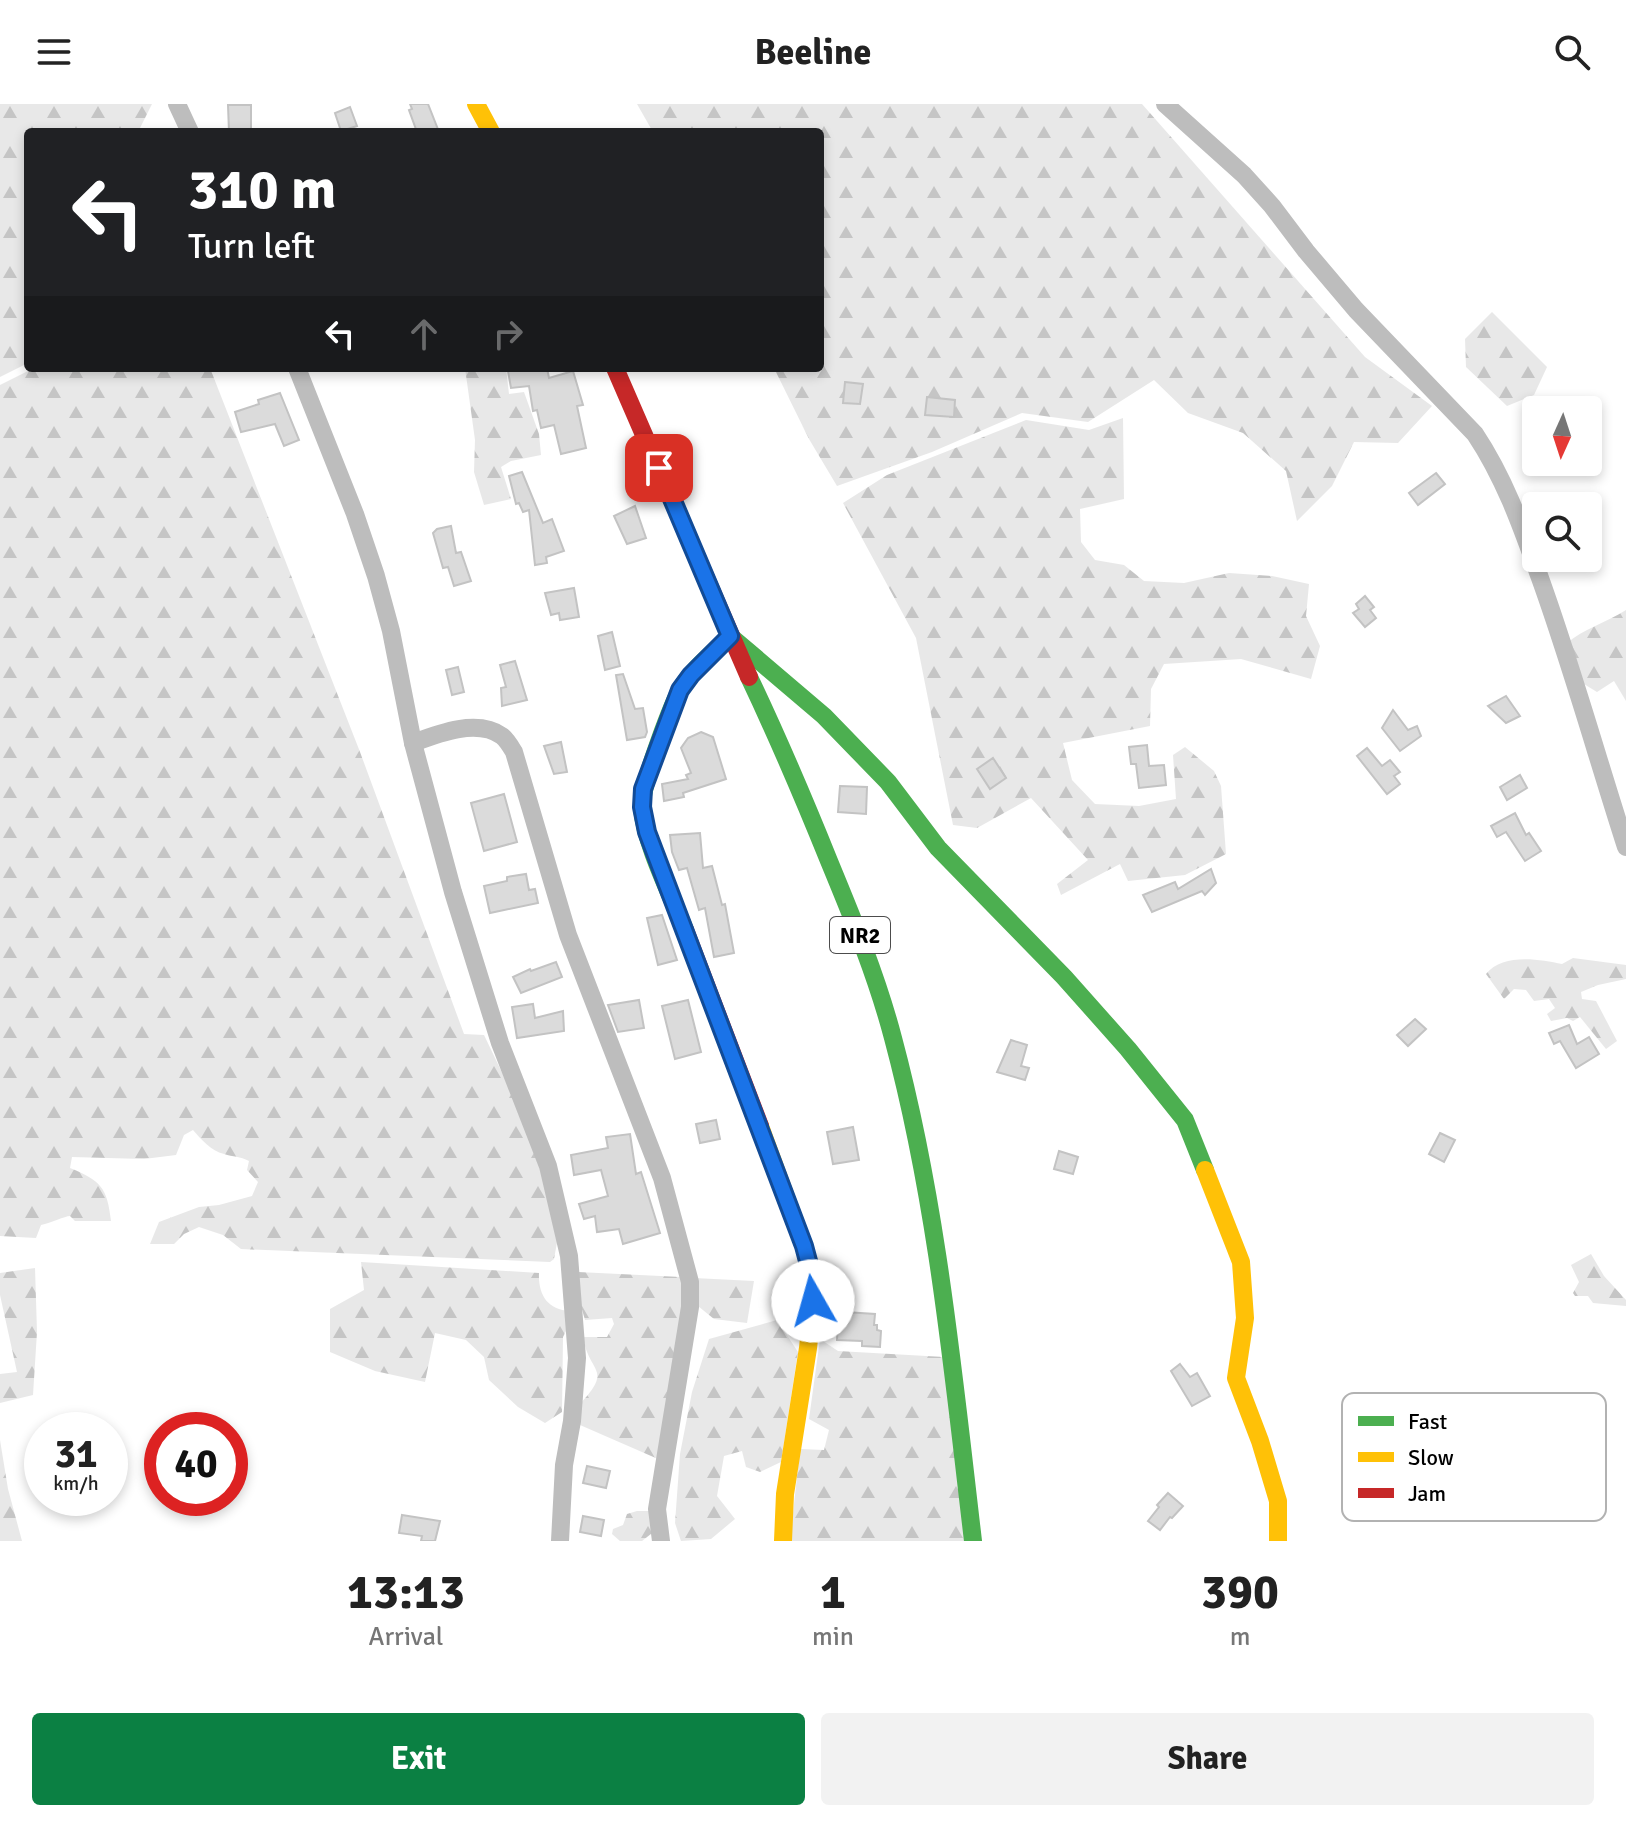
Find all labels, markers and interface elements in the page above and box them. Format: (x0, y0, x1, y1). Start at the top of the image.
icon: menu (32, 30, 76, 74)
text: Beeline (755, 30, 871, 75)
icon: search (1550, 30, 1594, 74)
text: 310 m (188, 155, 336, 224)
icon: left (56, 160, 160, 264)
text: Turn left (188, 224, 315, 269)
icon: left (318, 312, 362, 356)
icon: ahead (402, 312, 446, 356)
icon: right (486, 312, 530, 356)
north arrow (1522, 396, 1602, 476)
map controls (1522, 396, 1602, 572)
pin (625, 434, 693, 502)
icon: arrive (637, 446, 681, 490)
button: search (1522, 492, 1602, 572)
road number: NR2 (830, 917, 890, 953)
position arrow (771, 1259, 855, 1343)
legend (1342, 1393, 1606, 1521)
text: Fast (1408, 1408, 1448, 1435)
speed limit sign: 40 (144, 1412, 248, 1516)
text: 31 (54, 1429, 98, 1479)
text: Slow (1408, 1444, 1454, 1471)
text: km/h (53, 1471, 99, 1496)
text: Jam (1408, 1480, 1446, 1507)
text: 13:13 (347, 1563, 465, 1622)
text: 1 (820, 1563, 846, 1622)
text: 390 (1201, 1563, 1279, 1622)
text: Arrival (369, 1621, 443, 1653)
text: min (812, 1621, 854, 1653)
text: m (1230, 1621, 1250, 1653)
button: Exit (32, 1713, 805, 1805)
button: Share (821, 1713, 1594, 1805)

